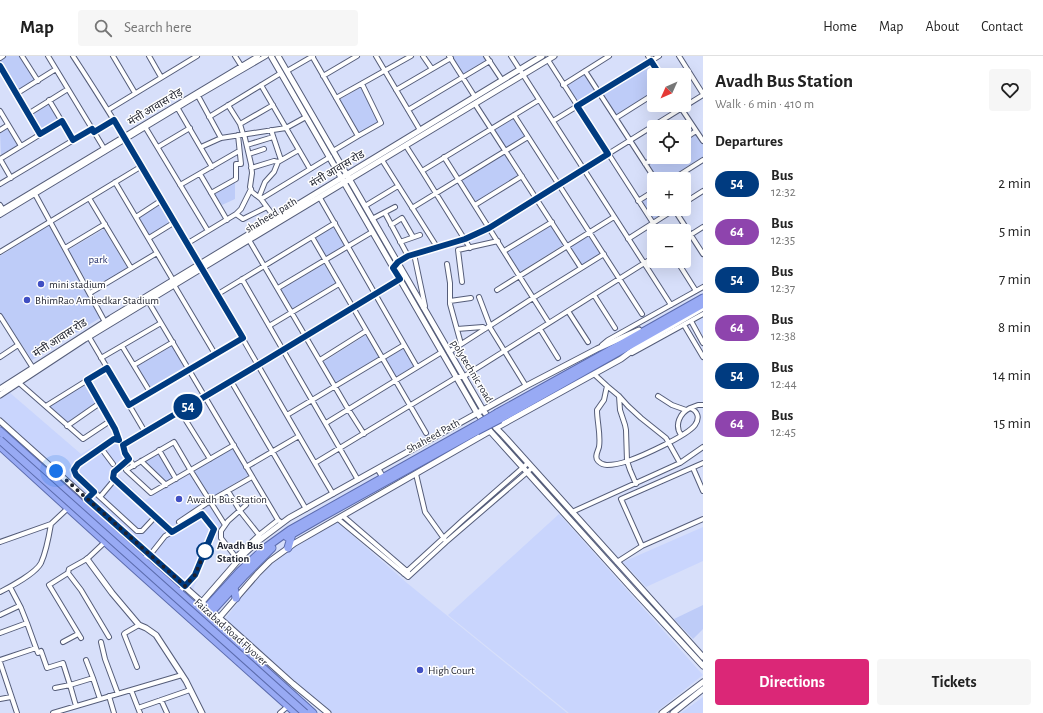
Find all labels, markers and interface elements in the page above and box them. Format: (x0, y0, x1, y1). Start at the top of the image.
search box (78, 10, 358, 46)
icon: search (92, 17, 114, 39)
text: Map (20, 18, 54, 37)
text: Search here (124, 20, 192, 35)
text: Home (823, 20, 857, 34)
text: Map (879, 20, 903, 34)
text: About (925, 20, 959, 34)
text: Contact (981, 20, 1023, 34)
north arrow (647, 68, 691, 112)
map controls (647, 68, 691, 268)
button: heart (989, 69, 1031, 111)
text: Avadh Bus Station (715, 72, 853, 91)
street label: मंत्ती आवास रोड़ (125, 86, 185, 128)
text: Walk · 6 min · 410 m (715, 98, 814, 111)
button: locate (647, 120, 691, 164)
text: Departures (715, 134, 783, 149)
street label: मंत्ती आवास रोड (307, 148, 366, 190)
text: Bus (771, 168, 793, 183)
button: + (647, 172, 691, 216)
text: 2 min (998, 176, 1031, 191)
text: 54 (730, 177, 744, 191)
text: 12:32 (771, 186, 796, 199)
street label: shaheed path (243, 195, 299, 235)
text: Bus (771, 216, 793, 231)
button: − (647, 224, 691, 268)
text: 5 min (999, 224, 1031, 239)
text: 64 (730, 225, 744, 239)
text: 12:35 (771, 234, 795, 247)
park label: park (88, 254, 108, 265)
text: Bus (771, 264, 793, 279)
text: 7 min (999, 272, 1031, 287)
text: 54 (730, 273, 744, 287)
marker: mini stadium (36, 279, 46, 289)
place label: mini stadium (49, 279, 106, 290)
text: 12:37 (771, 282, 795, 295)
marker: BhimRao Ambedkar Stadium (22, 295, 32, 305)
place label: BhimRao Ambedkar Stadium (35, 295, 159, 306)
text: Bus (771, 312, 793, 327)
street label: मंत्ती आवास रोड (31, 316, 89, 359)
text: 8 min (998, 320, 1031, 335)
text: 64 (730, 321, 744, 335)
text: 12:38 (771, 330, 796, 343)
street label: polytechnic road (449, 338, 495, 404)
text: Bus (771, 360, 793, 375)
text: 14 min (993, 368, 1031, 383)
text: 54 (730, 369, 744, 383)
text: 12:44 (771, 378, 797, 391)
line badge: 54 (170, 394, 206, 420)
text: 54 (181, 400, 195, 414)
text: Bus (771, 408, 793, 423)
text: 15 min (994, 416, 1031, 431)
street label: Shaheed Path (405, 417, 461, 455)
text: 64 (730, 417, 744, 431)
text: 12:45 (771, 426, 796, 439)
your location (46, 461, 66, 481)
marker: Awadh Bus Station (174, 494, 184, 504)
place label: Awadh Bus Station (187, 494, 267, 505)
place label: Avadh Bus Station (217, 540, 263, 564)
marker: Avadh Bus Station (196, 542, 214, 560)
street label: Faizabad Road Flyover (192, 596, 270, 668)
button: Directions (715, 659, 869, 705)
button: Tickets (877, 659, 1031, 705)
marker: High Court (415, 665, 425, 675)
place label: High Court (428, 665, 475, 676)

